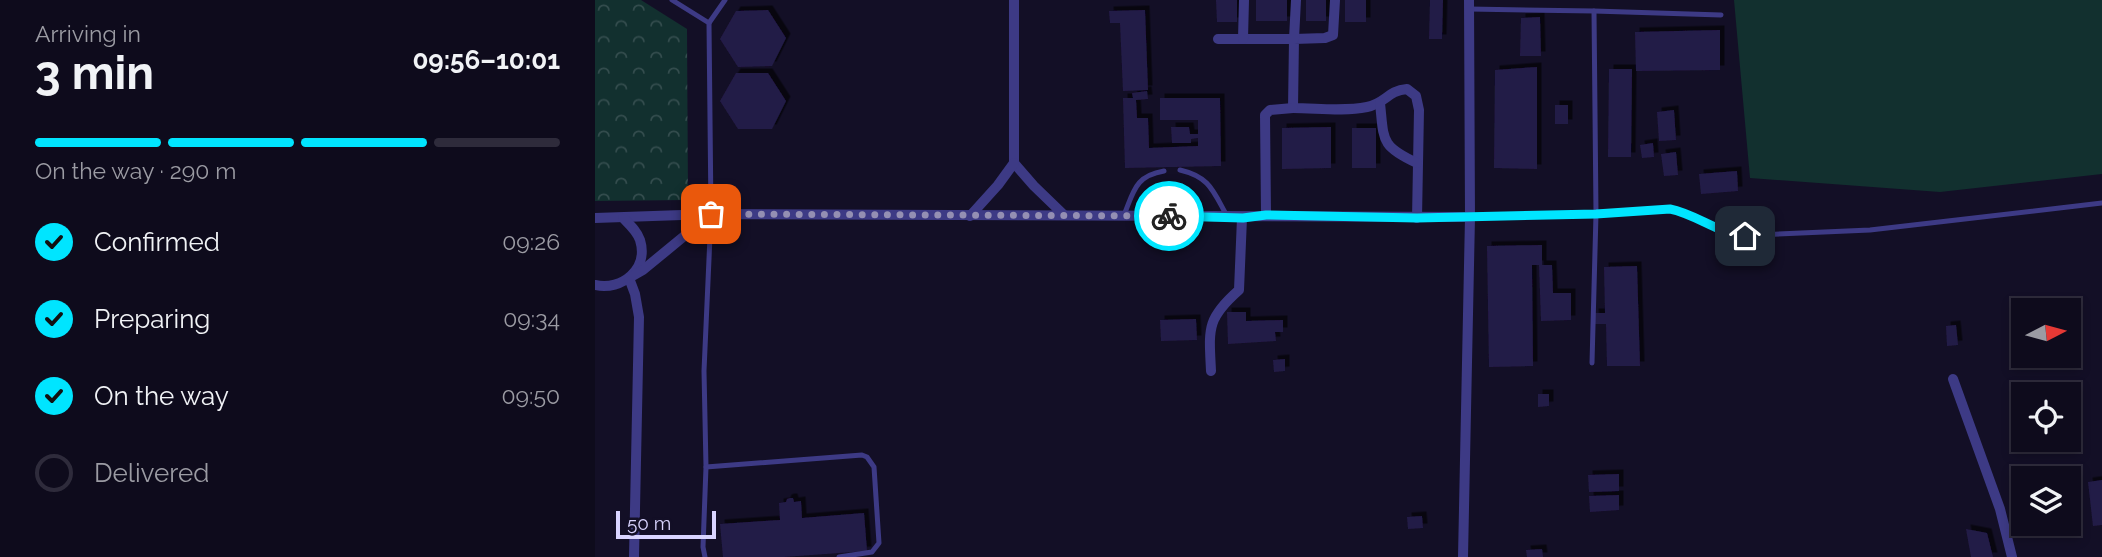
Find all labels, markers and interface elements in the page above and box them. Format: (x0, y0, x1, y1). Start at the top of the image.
text: Arriving in (35, 20, 141, 47)
text: 09:56–10:01 (412, 45, 560, 75)
text: 3 min (35, 46, 154, 100)
text: On the way · 290 m (35, 157, 236, 184)
courier (1134, 181, 1204, 251)
pin (681, 184, 741, 244)
icon: bag (692, 195, 730, 233)
icon: bike (1150, 197, 1188, 235)
pin (1715, 206, 1775, 266)
icon: home (1726, 217, 1764, 255)
icon: check (35, 223, 73, 261)
text: Confirmed (94, 227, 220, 257)
text: 09:26 (502, 228, 560, 255)
north arrow (2011, 298, 2081, 368)
map controls (2011, 298, 2081, 536)
icon: check (35, 300, 73, 338)
text: Preparing (94, 304, 210, 334)
text: 09:34 (503, 305, 560, 332)
icon: check (35, 377, 73, 415)
text: On the way (94, 381, 229, 411)
text: 09:50 (502, 382, 560, 409)
button: locate (2011, 382, 2081, 452)
text: Delivered (94, 458, 209, 488)
button: layers (2011, 466, 2081, 536)
scale bar (616, 508, 716, 540)
text: 50 m (627, 512, 671, 534)

